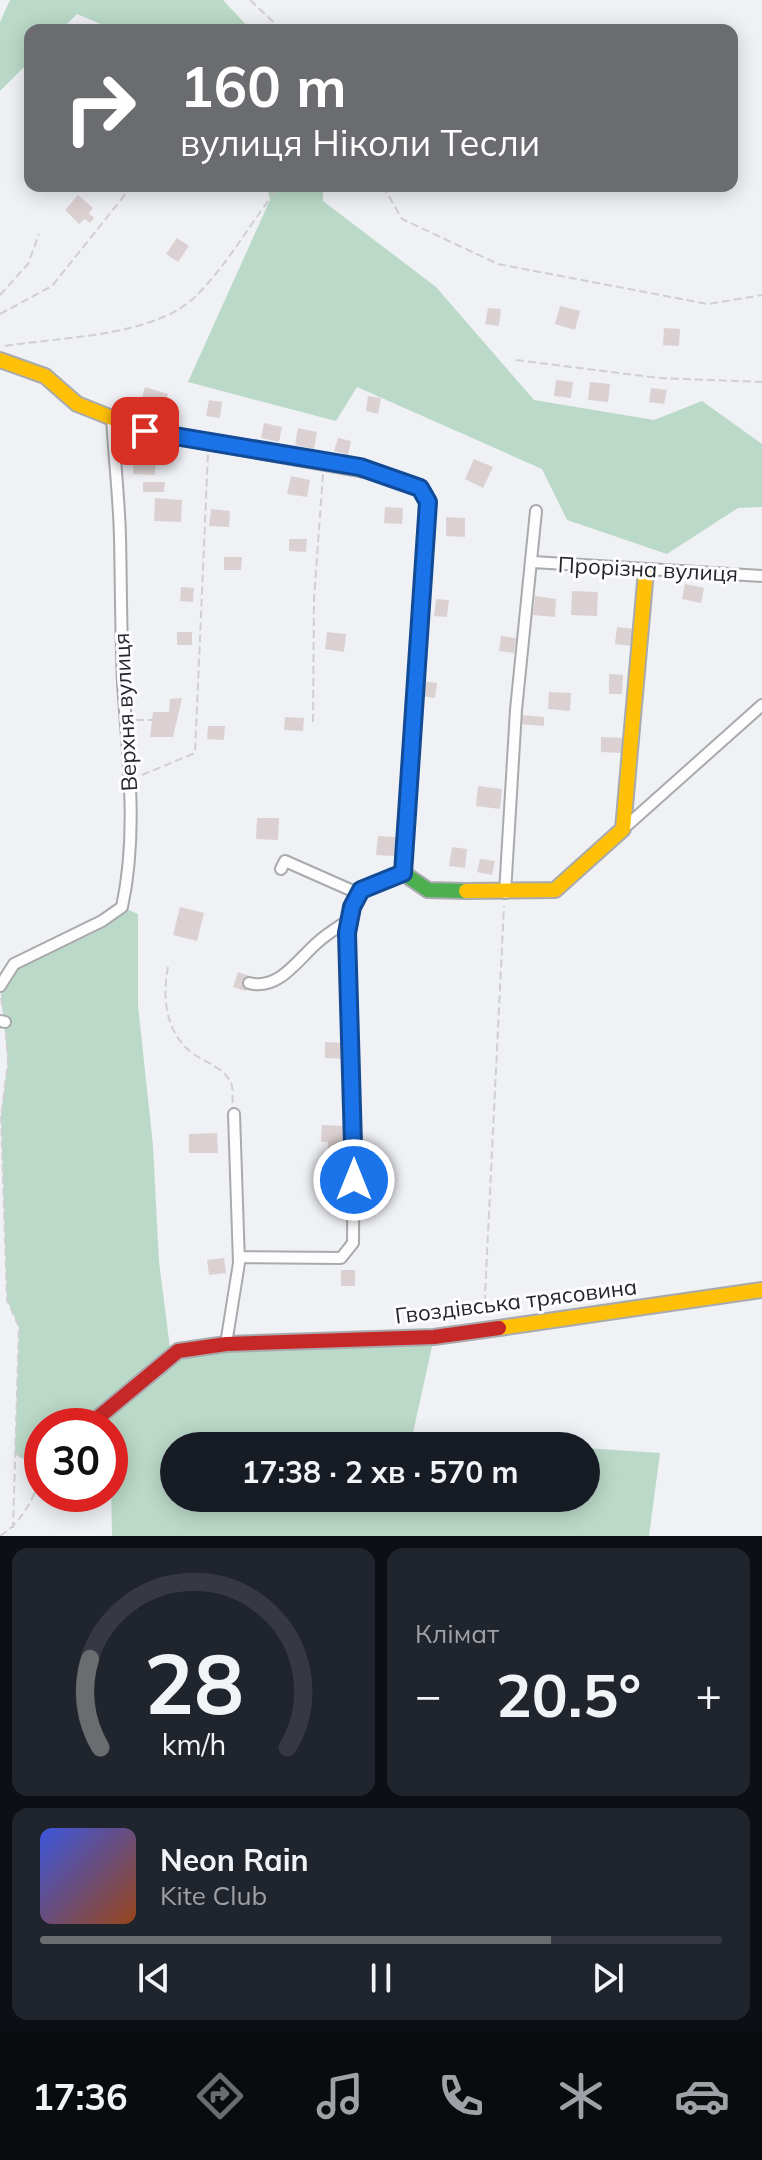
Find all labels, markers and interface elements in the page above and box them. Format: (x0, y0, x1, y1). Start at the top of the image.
text: 160 m (180, 51, 347, 121)
icon: right (48, 56, 152, 160)
text: вулиця Ніколи Тесли (180, 120, 540, 165)
pin (111, 397, 179, 465)
icon: arrive (123, 409, 167, 453)
street label: Прорізна вулиця (557, 550, 739, 588)
street label: Верхня вулиця (107, 632, 143, 792)
position arrow (312, 1138, 396, 1222)
street label: Гвоздівська трясовина (393, 1272, 639, 1330)
speed limit sign: 30 (24, 1408, 128, 1512)
text: 17:38 · 2 хв · 570 m (241, 1453, 519, 1491)
text: Клімат (415, 1617, 499, 1650)
text: 28 (144, 1630, 243, 1735)
text: 20.5° (496, 1657, 641, 1732)
text: − (415, 1667, 441, 1722)
text: + (696, 1667, 722, 1722)
text: km/h (161, 1726, 226, 1762)
text: Neon Rain (160, 1841, 309, 1879)
text: Kite Club (160, 1879, 267, 1912)
icon: previous (132, 1956, 176, 2000)
icon: pause (359, 1956, 403, 2000)
icon: next (586, 1956, 630, 2000)
icon: directions (192, 2068, 248, 2124)
icon: music (312, 2068, 368, 2124)
icon: phone (433, 2068, 489, 2124)
icon: climate (553, 2068, 609, 2124)
icon: car (674, 2068, 730, 2124)
text: 17:36 (32, 2074, 128, 2119)

